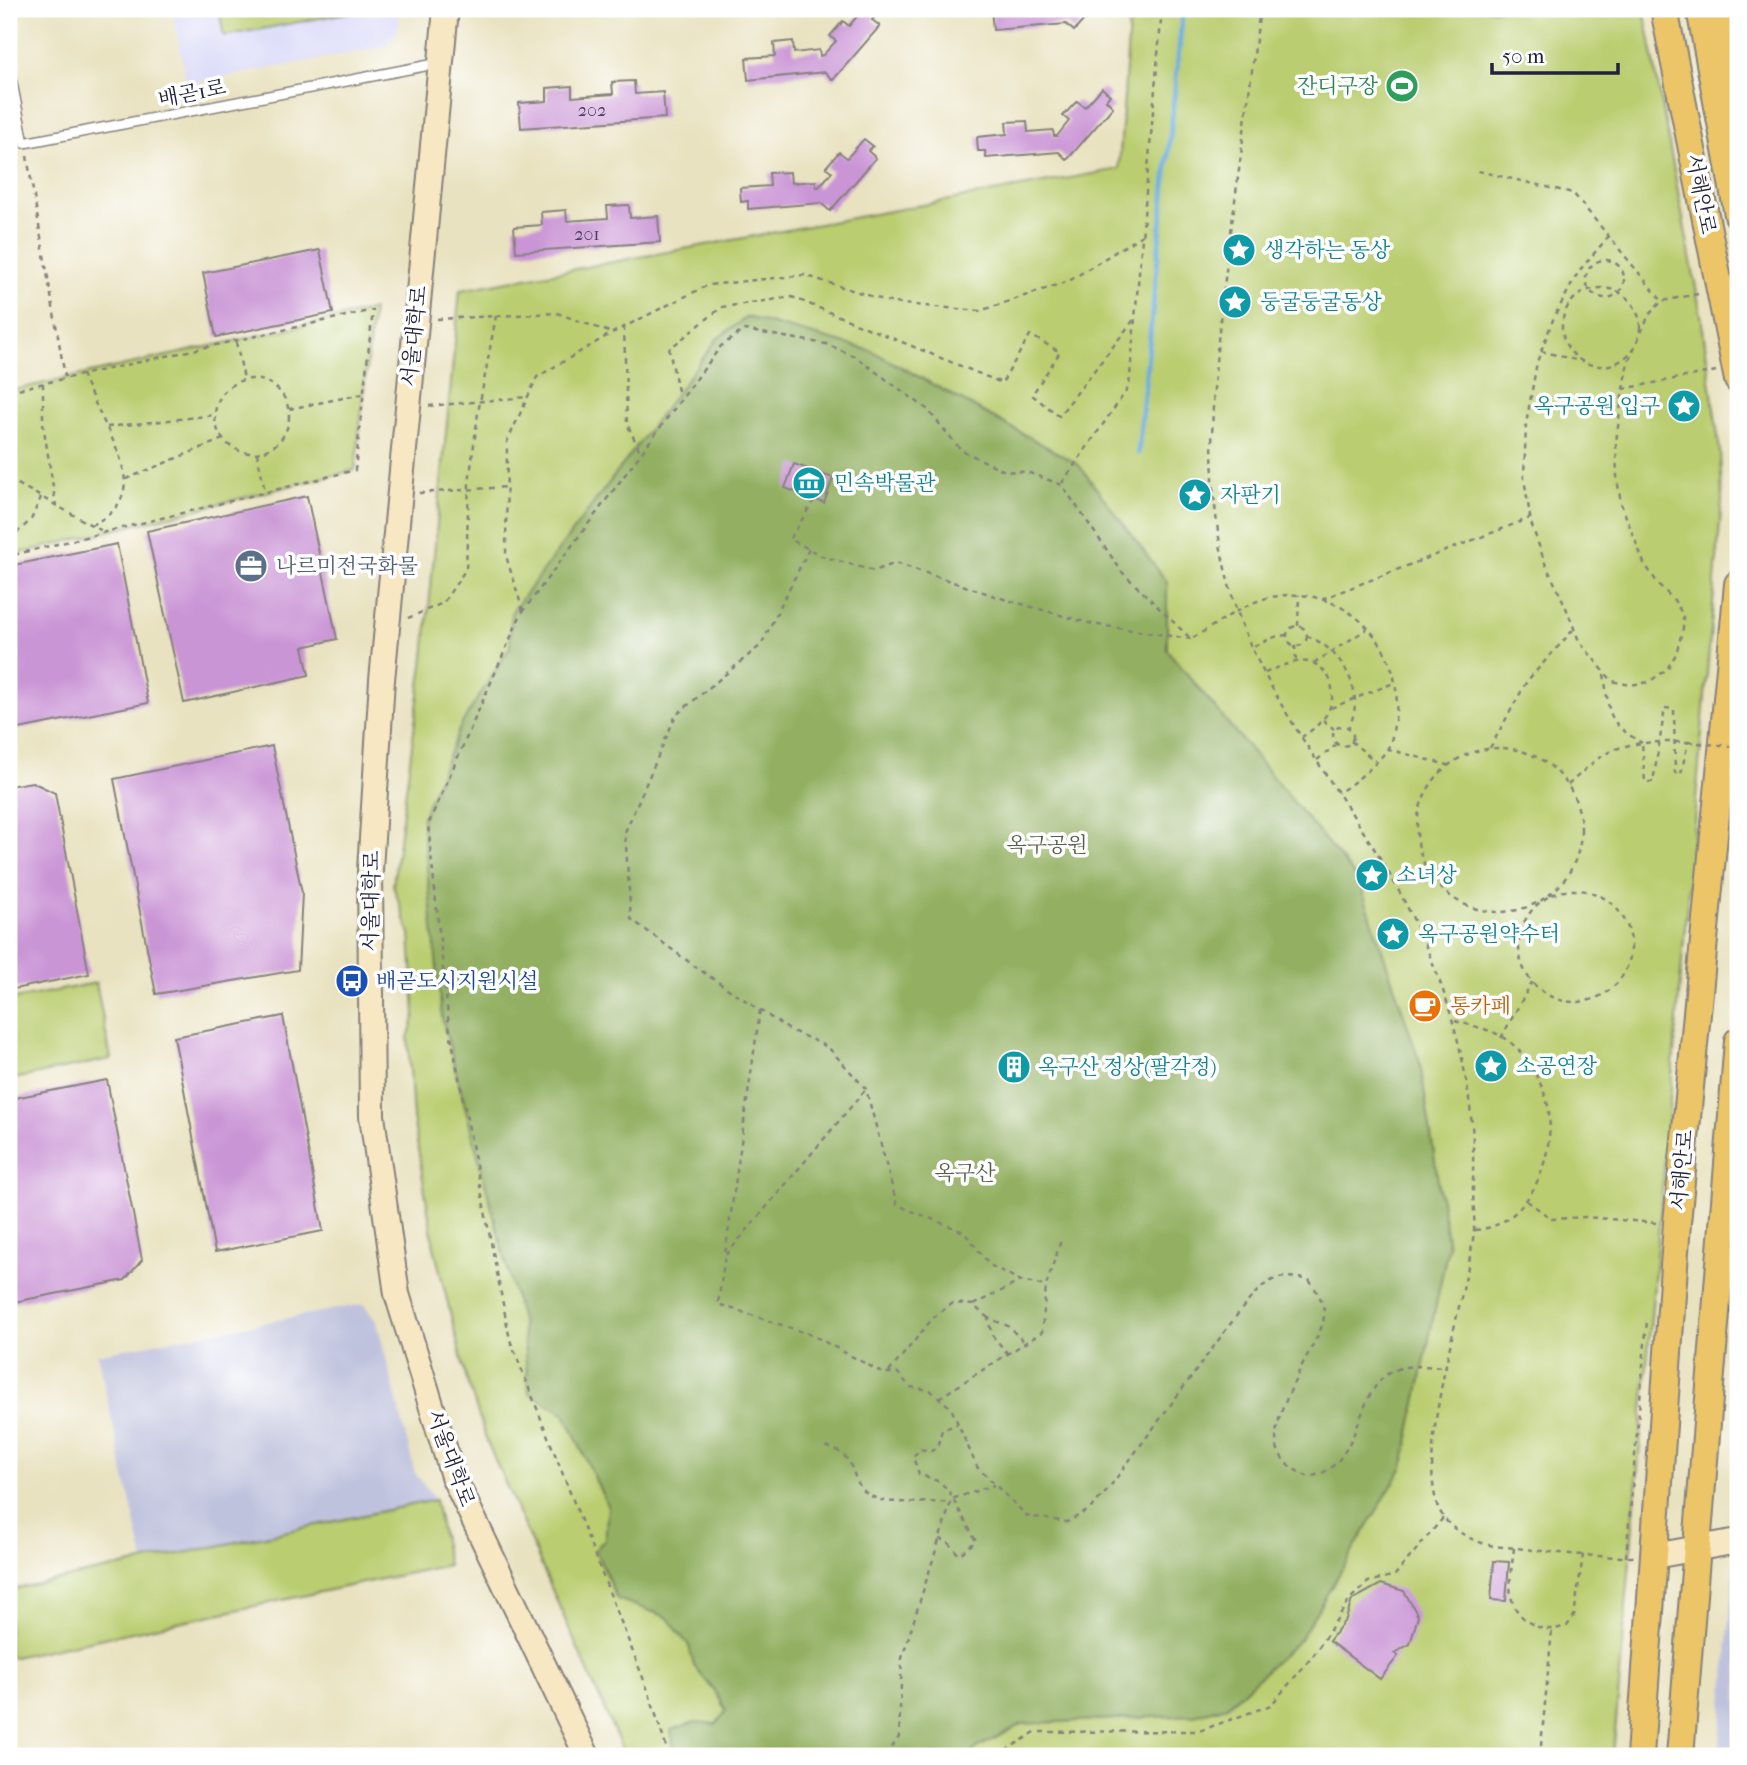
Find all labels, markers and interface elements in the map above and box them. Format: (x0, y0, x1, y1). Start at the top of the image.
scale bar (1492, 32, 1618, 76)
text: 50 m (1502, 44, 1545, 68)
sports icon: 잔디구장 (1383, 67, 1421, 105)
place label: 잔디구장 (1297, 74, 1379, 98)
street label: 배곧1로 (156, 75, 228, 111)
house number: 202 (578, 100, 606, 121)
street label: 서해안로 (1681, 152, 1721, 236)
house number: 201 (574, 224, 600, 245)
place icon: 생각하는 동상 (1220, 231, 1258, 269)
place label: 생각하는 동상 (1264, 238, 1391, 262)
place icon: 둥굴둥굴동상 (1216, 283, 1254, 321)
street label: 서울대학로 (397, 284, 431, 388)
place label: 둥굴둥굴동상 (1260, 290, 1382, 314)
place icon: 옥구공원 입구 (1665, 387, 1703, 425)
place label: 옥구공원 입구 (1534, 394, 1660, 418)
museum icon: 민속박물관 (790, 464, 828, 502)
place label: 민속박물관 (834, 471, 936, 495)
place icon: 자판기 (1176, 476, 1214, 514)
place label: 자판기 (1220, 483, 1281, 507)
office icon: 나르미전국화물 (232, 547, 270, 585)
place label: 나르미전국화물 (276, 554, 418, 578)
park label: 옥구공원 (1006, 833, 1088, 857)
street label: 서울대학로 (358, 850, 384, 952)
place icon: 소녀상 (1353, 856, 1391, 894)
place label: 소녀상 (1396, 863, 1458, 887)
place icon: 옥구공원약수터 (1374, 915, 1412, 953)
place label: 옥구공원약수터 (1418, 922, 1560, 946)
bus stop icon: 배곧도시지원시설 (333, 962, 371, 1000)
place label: 배곧도시지원시설 (376, 969, 538, 993)
cafe icon: 통카페 (1406, 987, 1444, 1025)
place label: 통카페 (1450, 994, 1511, 1018)
place icon: 소공연장 (1472, 1047, 1510, 1085)
building icon: 옥구산 정상(팔각정) (995, 1048, 1033, 1086)
place label: 소공연장 (1516, 1054, 1598, 1078)
place label: 옥구산 정상(팔각정) (1038, 1055, 1216, 1079)
street label: 서해안로 (1667, 1129, 1697, 1211)
park label: 옥구산 (935, 1161, 996, 1185)
street label: 서울대학로 (422, 1406, 480, 1510)

